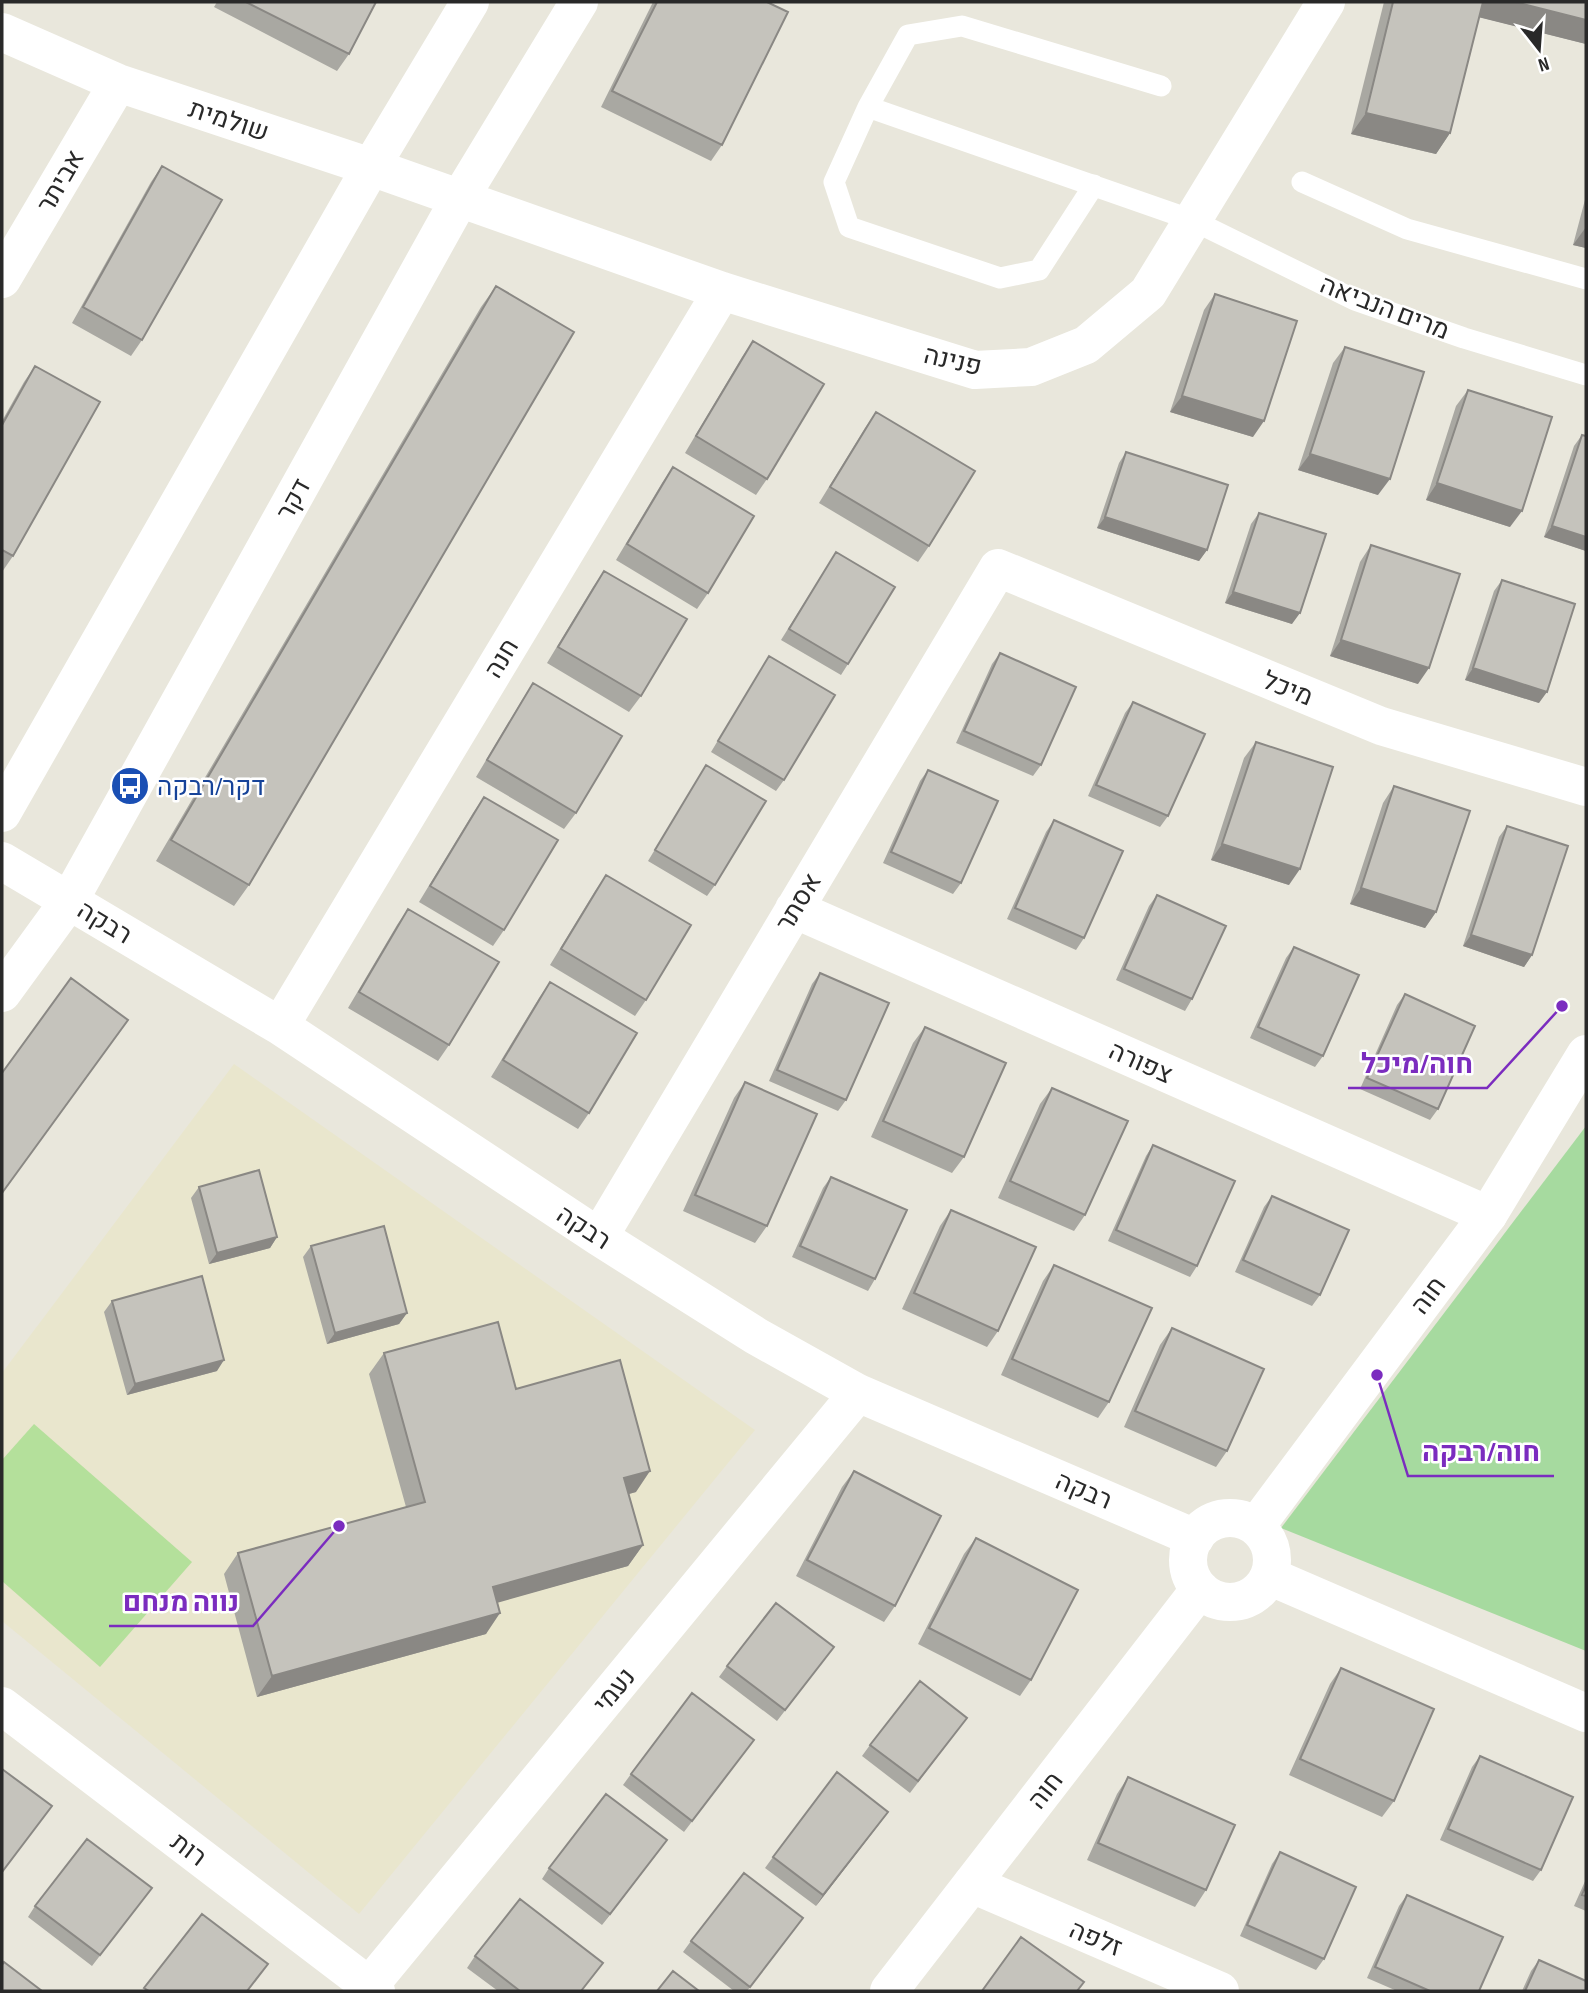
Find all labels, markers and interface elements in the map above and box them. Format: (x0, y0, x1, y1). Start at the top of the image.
north arrow (1504, 14, 1574, 84)
text: N (1535, 51, 1552, 76)
street label: שולמית (185, 94, 272, 149)
street label: אביתר (31, 145, 92, 219)
street label: מרים הנביאה (1315, 270, 1453, 347)
street label: פנינה (921, 340, 985, 383)
street label: דקר (270, 474, 318, 526)
street label: חנה (479, 633, 526, 684)
street label: מיכל (1258, 665, 1317, 713)
bus stop icon: דקר/רבקה (109, 765, 151, 807)
place label: דקר/רבקה (157, 772, 265, 803)
street label: אסתר (770, 868, 829, 937)
street label: רבקה (71, 895, 137, 951)
street label: צפורה (1104, 1036, 1177, 1091)
callout: חוה/מיכל (1348, 1039, 1487, 1088)
text: חוה/מיכל (1361, 1048, 1473, 1081)
street label: רבקה (550, 1199, 616, 1257)
street label: חוה (1405, 1271, 1453, 1321)
callout: חוה/רבקה (1408, 1427, 1554, 1476)
text: חוה/רבקה (1422, 1436, 1540, 1469)
street label: רבקה (1051, 1466, 1116, 1517)
callout: נווה מנחם (109, 1577, 253, 1626)
text: נווה מנחם (123, 1586, 239, 1619)
street label: נעמי (588, 1662, 643, 1720)
street label: חוה (1022, 1766, 1070, 1816)
street label: רות (164, 1827, 212, 1874)
street label: זלפה (1064, 1915, 1126, 1964)

